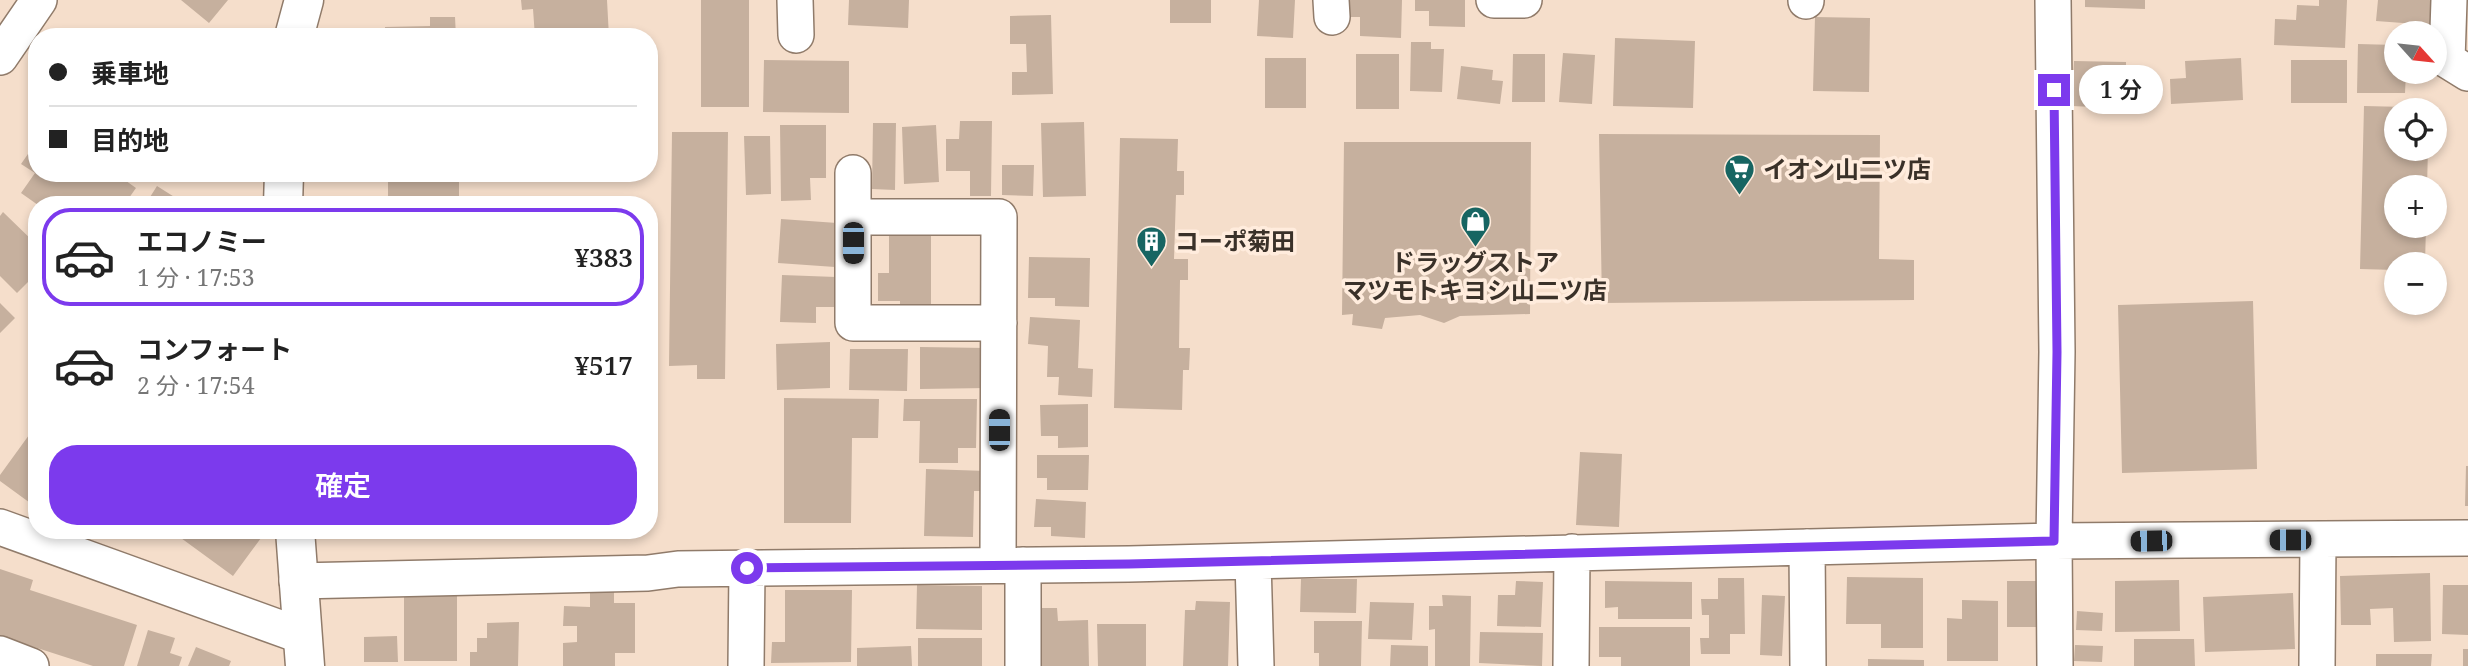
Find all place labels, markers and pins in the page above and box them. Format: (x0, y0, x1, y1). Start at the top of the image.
place label: イオン山二ツ店 (1763, 152, 1931, 185)
supermarket icon: イオン山二ツ店 (1723, 153, 1757, 197)
shop icon: ドラッグストア マツモトキヨシ山二ツ店 (1458, 204, 1492, 248)
place label: コーポ菊田 (1175, 224, 1295, 257)
building icon: コーポ菊田 (1135, 225, 1169, 269)
place label: ドラッグストア マツモトキヨシ山二ツ店 (1343, 245, 1607, 306)

